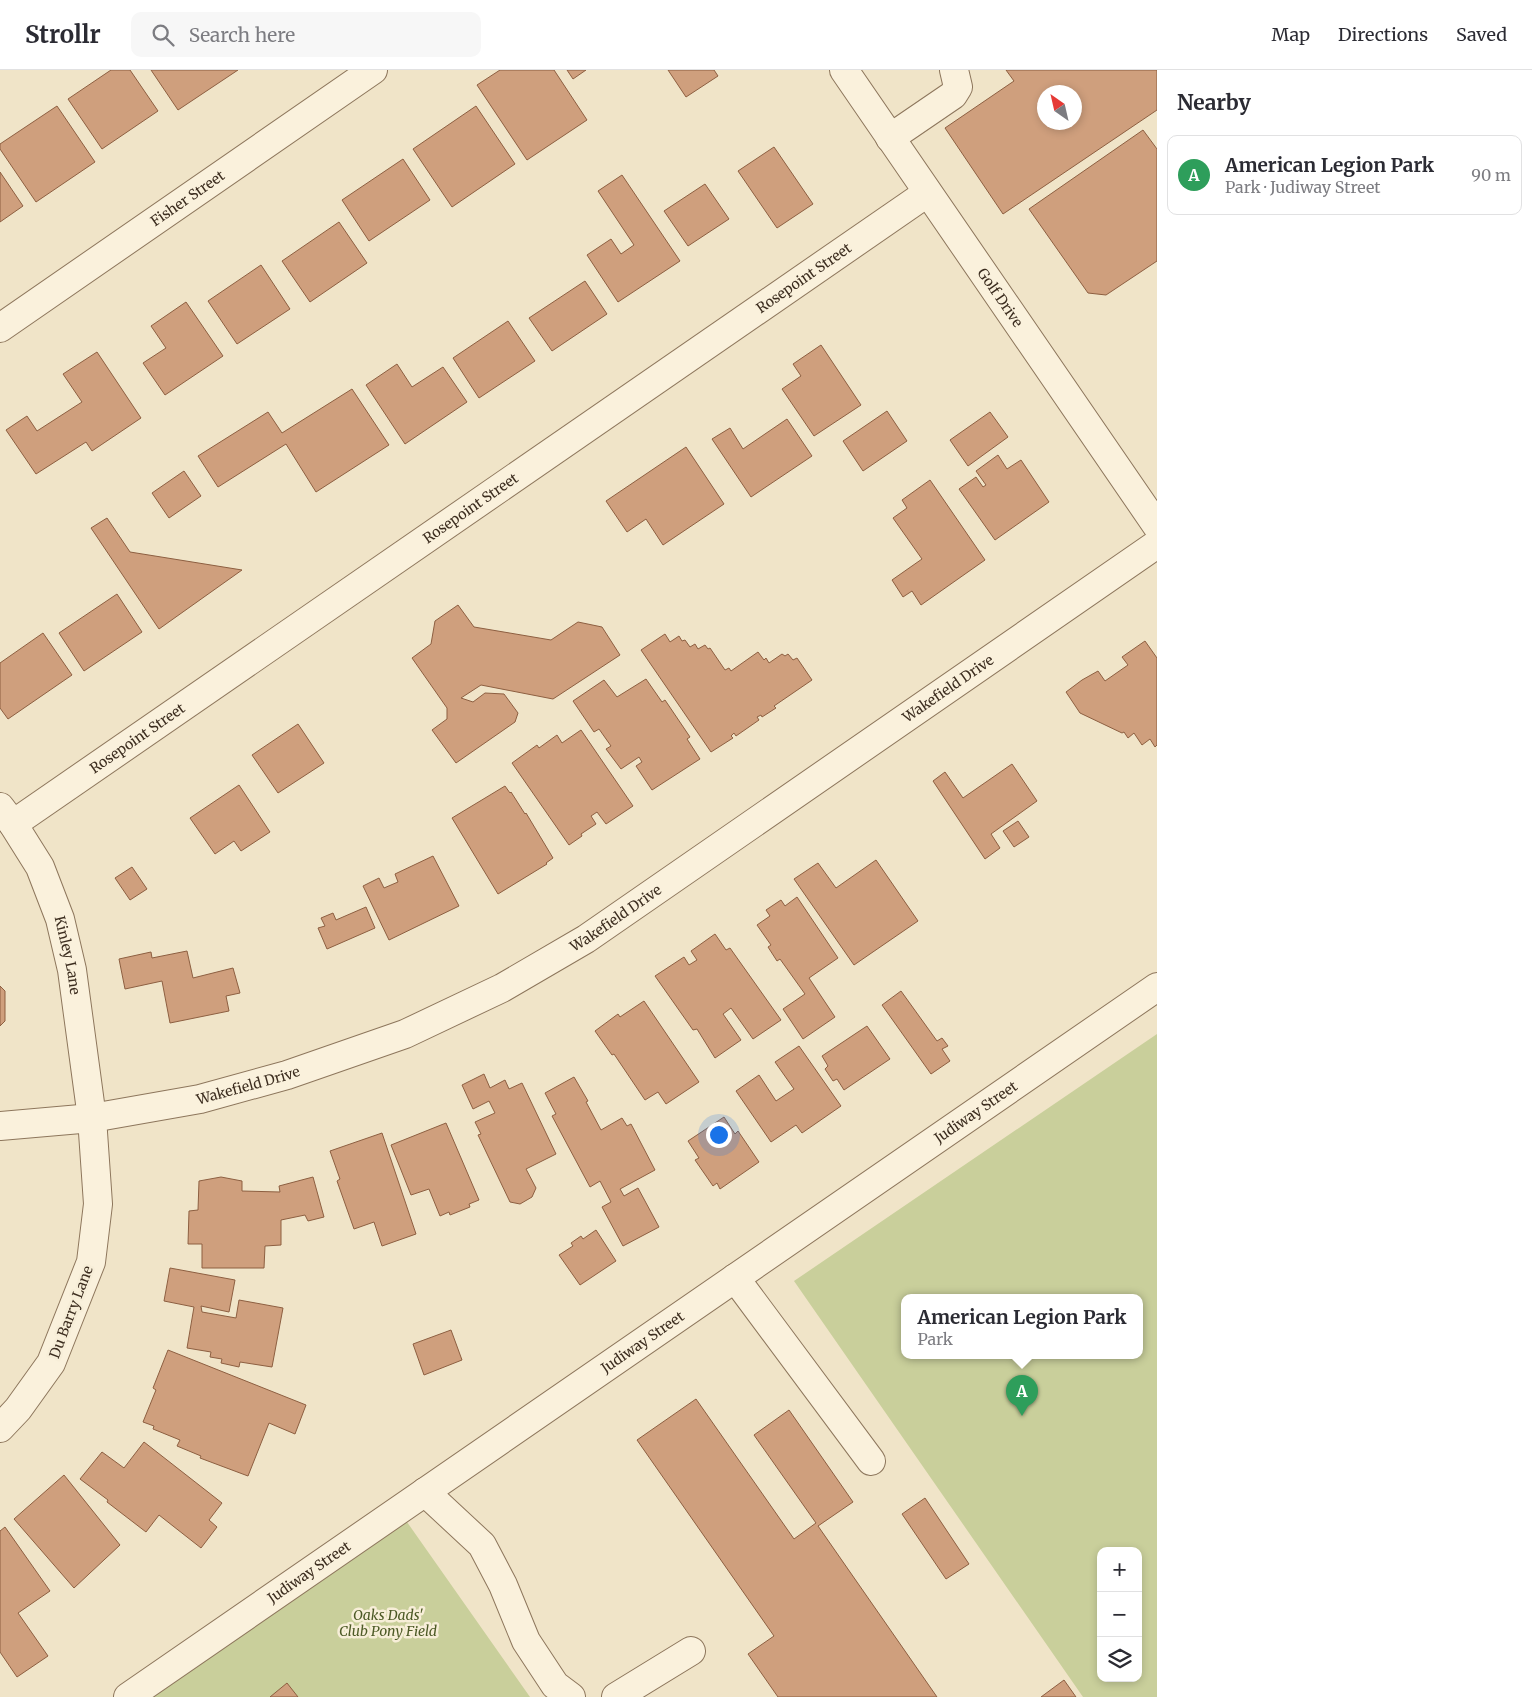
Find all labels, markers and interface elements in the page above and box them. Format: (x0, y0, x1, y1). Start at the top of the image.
search box (131, 12, 481, 57)
text: Strollr (25, 19, 101, 50)
icon: search (149, 21, 177, 49)
text: Search here (189, 23, 295, 47)
text: Map (1272, 23, 1310, 46)
text: Directions (1338, 23, 1428, 46)
text: Saved (1456, 23, 1507, 46)
north arrow (1037, 85, 1082, 130)
text: Nearby (1177, 89, 1251, 116)
text: American Legion Park (1225, 153, 1434, 177)
text: A (1188, 165, 1200, 185)
text: 90 m (1471, 165, 1511, 185)
street label: Fisher Street (147, 166, 228, 230)
text: Park · Judiway Street (1225, 177, 1381, 197)
street label: Rosepoint Street (753, 239, 855, 317)
street label: Golf Drive (974, 264, 1027, 331)
street label: Rosepoint Street (420, 469, 522, 547)
street label: Wakefield Drive (898, 651, 997, 727)
street label: Rosepoint Street (86, 699, 189, 777)
street label: Wakefield Drive (566, 881, 665, 956)
street label: Kinley Lane (51, 914, 84, 996)
street label: Wakefield Drive (193, 1062, 302, 1109)
street label: Judiway Street (930, 1077, 1021, 1148)
your location (706, 1122, 732, 1148)
street label: Du Barry Lane (45, 1263, 97, 1361)
popup (901, 1294, 1143, 1359)
text: American Legion Park (917, 1305, 1127, 1329)
street label: Judiway Street (597, 1307, 688, 1378)
text: Park (917, 1329, 953, 1349)
pin: A (1006, 1375, 1038, 1416)
street label: Judiway Street (263, 1537, 355, 1608)
map controls (1097, 1547, 1142, 1682)
button: + (1097, 1547, 1142, 1592)
button: − (1097, 1592, 1142, 1637)
park label: Oaks Dads' Club Pony Field (339, 1606, 437, 1640)
button: layers (1097, 1637, 1142, 1682)

